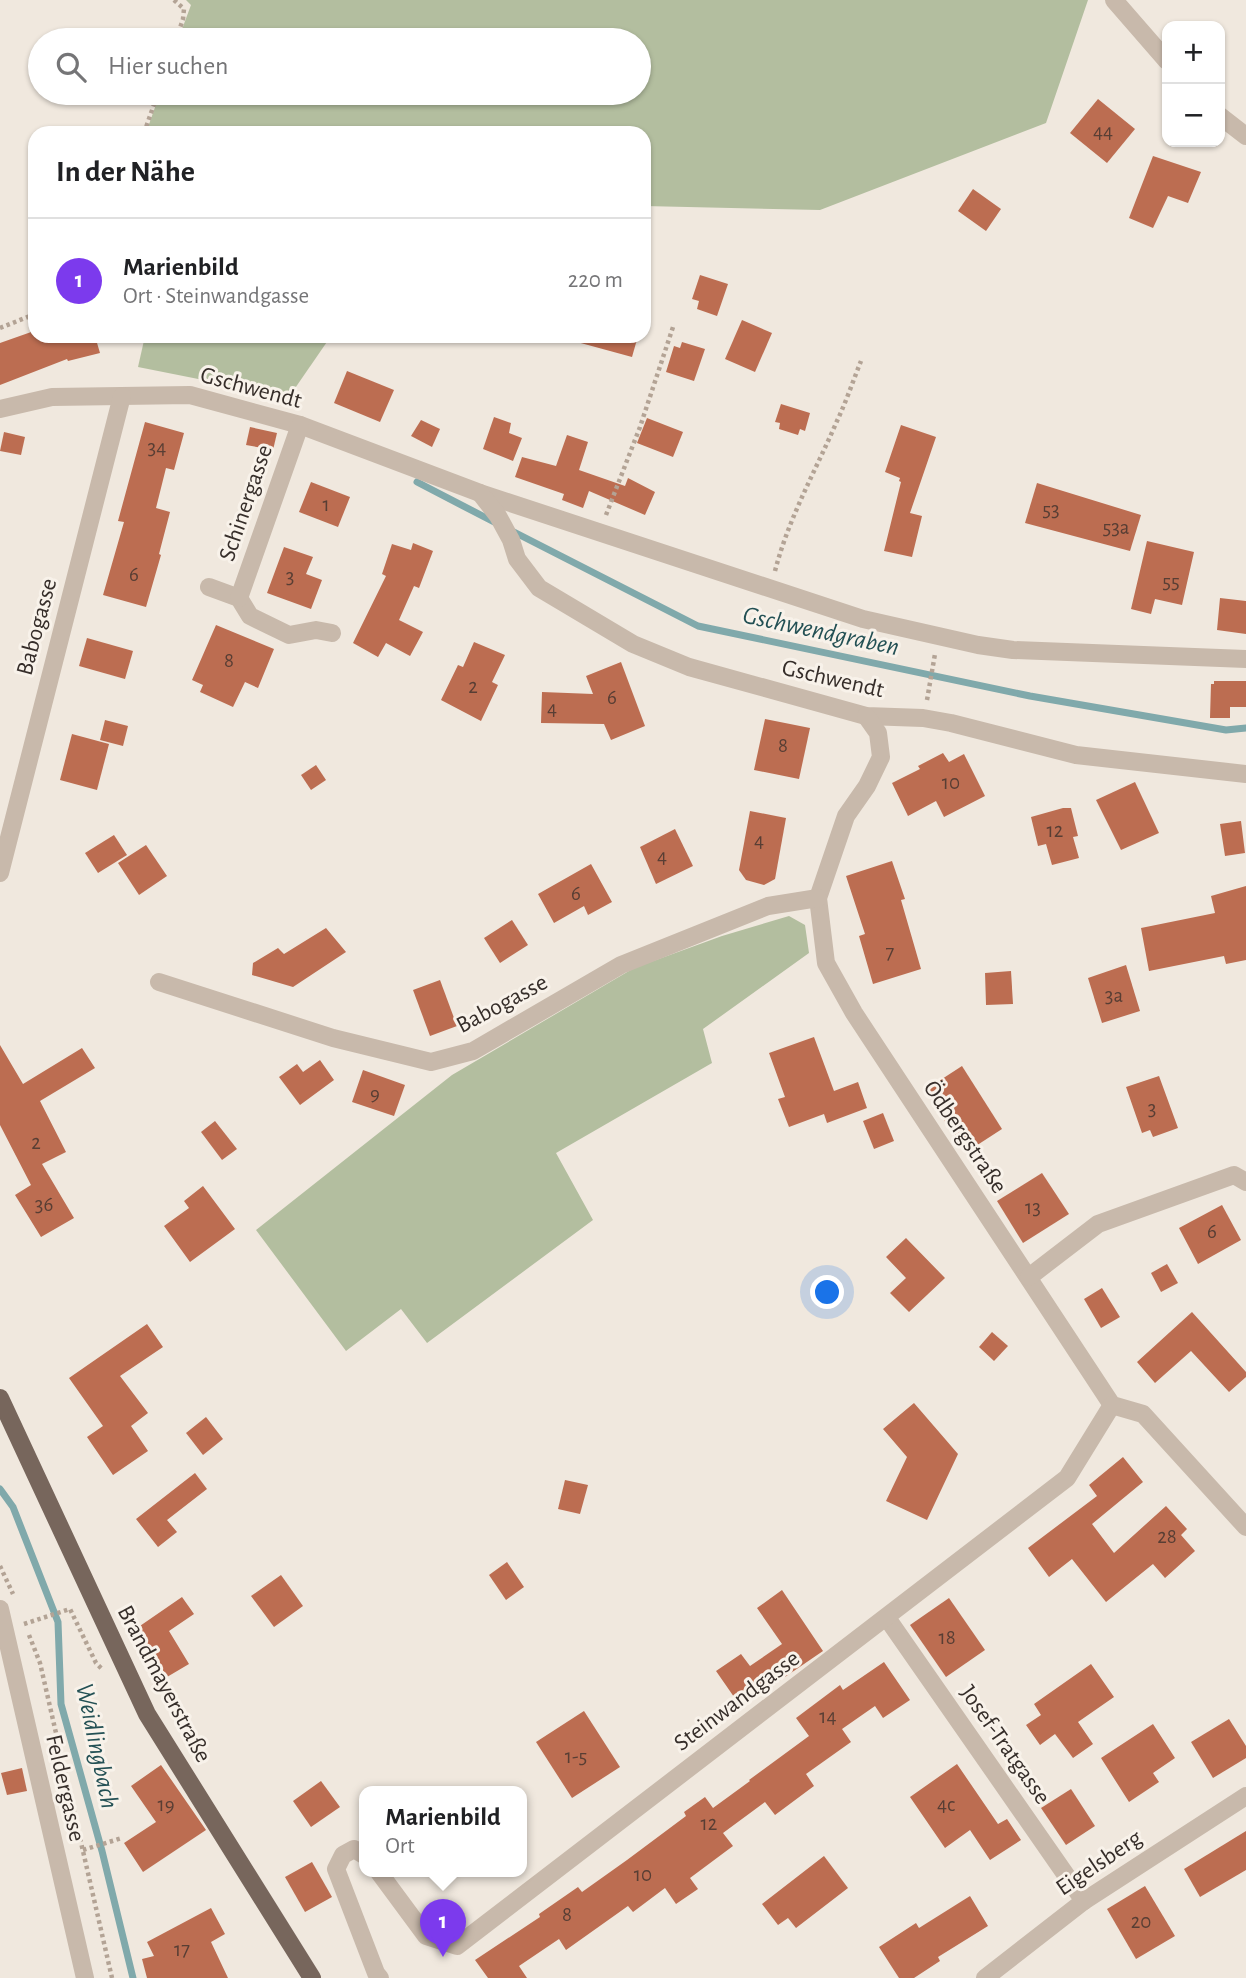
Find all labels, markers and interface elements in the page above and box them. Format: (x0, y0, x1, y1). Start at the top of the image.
map controls (1162, 21, 1225, 147)
button: + (1162, 21, 1225, 84)
search box (28, 28, 651, 105)
icon: search (52, 48, 90, 86)
text: Hier suchen (108, 53, 229, 79)
button: − (1162, 84, 1225, 147)
house number: 44 (1093, 121, 1113, 142)
text: In der Nähe (56, 157, 195, 187)
text: Marienbild (123, 254, 239, 280)
text: 1 (75, 269, 83, 292)
text: 220 m (568, 269, 623, 292)
text: Ort · Steinwandgasse (123, 285, 309, 308)
street label: Gschwendt (198, 363, 305, 413)
house number: 34 (148, 437, 166, 458)
street label: Schinergasse (215, 442, 277, 564)
house number: 1 (322, 494, 330, 515)
house number: 53 (1042, 499, 1060, 520)
house number: 53a (1102, 517, 1130, 538)
house number: 6 (129, 564, 139, 585)
house number: 3 (286, 566, 294, 587)
house number: 55 (1162, 571, 1180, 592)
street label: Babogasse (13, 576, 61, 678)
water label: Gschwendgraben (740, 602, 902, 660)
house number: 8 (224, 650, 234, 671)
street label: Gschwendt (780, 656, 887, 702)
house number: 2 (468, 676, 478, 697)
house number: 6 (607, 687, 617, 708)
house number: 4 (547, 698, 557, 719)
house number: 8 (778, 735, 788, 756)
house number: 10 (942, 772, 960, 793)
house number: 12 (1047, 820, 1063, 841)
house number: 4 (754, 830, 764, 851)
house number: 4 (657, 846, 667, 867)
house number: 6 (571, 883, 581, 904)
house number: 7 (886, 942, 895, 963)
street label: Babogasse (452, 970, 552, 1038)
house number: 3a (1105, 985, 1123, 1006)
street label: Ödbergstraße (919, 1076, 1012, 1198)
house number: 9 (370, 1083, 380, 1104)
house number: 3 (1148, 1098, 1156, 1119)
house number: 2 (31, 1132, 41, 1153)
house number: 36 (35, 1194, 53, 1215)
house number: 13 (1025, 1197, 1041, 1218)
house number: 6 (1207, 1221, 1217, 1242)
your location (810, 1275, 844, 1309)
house number: 28 (1157, 1526, 1177, 1547)
street label: Brandmayerstraße (113, 1602, 215, 1766)
house number: 18 (938, 1627, 956, 1648)
street label: Steinwandgasse (670, 1646, 804, 1756)
water label: Weidlingbach (71, 1681, 123, 1811)
street label: Josef-Tratgasse (955, 1681, 1055, 1809)
house number: 14 (819, 1706, 837, 1727)
street label: Feldergasse (41, 1732, 89, 1844)
house number: 1-5 (565, 1746, 587, 1767)
popup (359, 1786, 527, 1877)
house number: 19 (157, 1794, 175, 1815)
house number: 4c (937, 1794, 955, 1815)
text: Marienbild (385, 1804, 501, 1830)
house number: 12 (701, 1813, 717, 1834)
street label: Eigelsberg (1052, 1826, 1146, 1900)
text: Ort (385, 1835, 415, 1858)
house number: 10 (634, 1864, 652, 1885)
pin: 1 (420, 1899, 466, 1957)
house number: 8 (562, 1904, 572, 1925)
house number: 20 (1131, 1911, 1151, 1932)
house number: 17 (174, 1939, 190, 1960)

